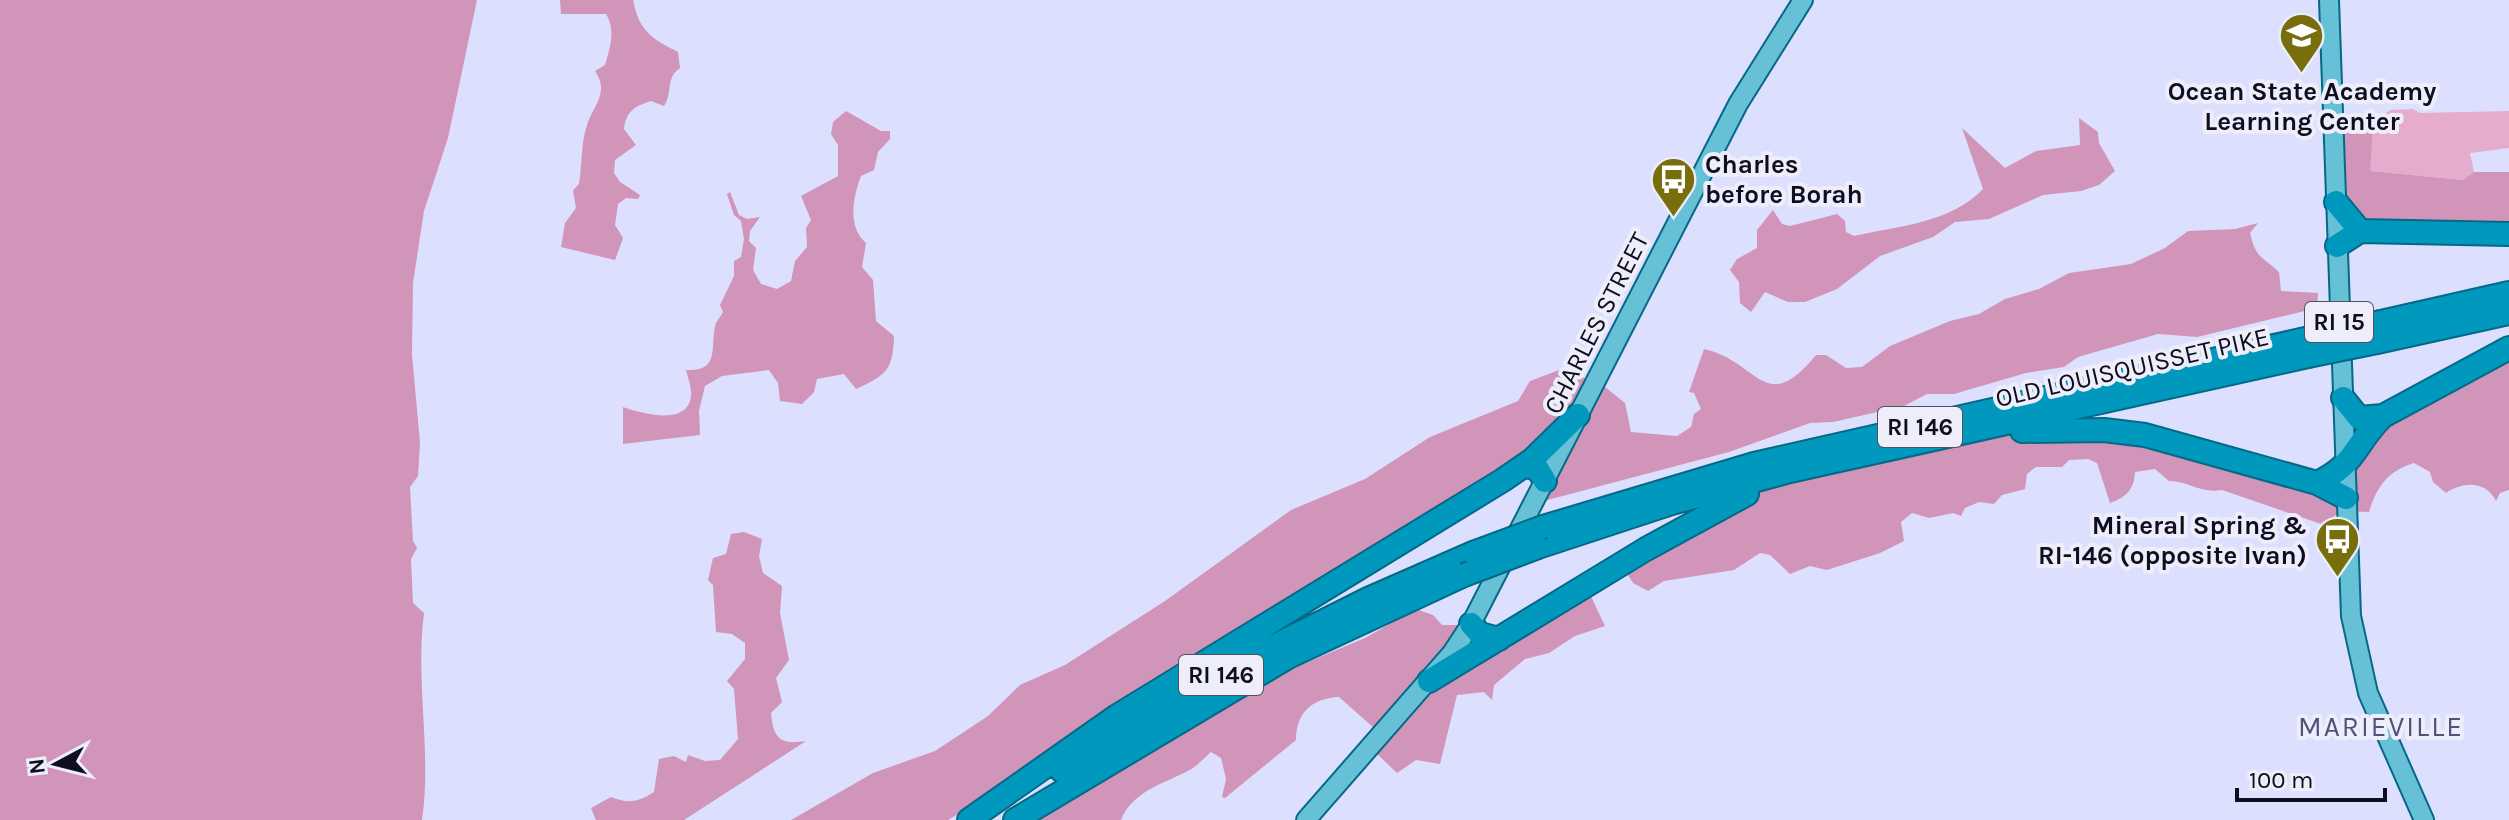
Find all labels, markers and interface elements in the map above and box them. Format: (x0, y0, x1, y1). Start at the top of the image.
school or university icon: Ocean State Academy Learning Center (2278, 12, 2326, 75)
place label: Ocean State Academy Learning Center (2168, 76, 2436, 137)
place label: Charles before Borah (1705, 149, 1863, 210)
bus stop icon: Charles before Borah (1650, 155, 1698, 218)
street label: CHARLES STREET (1537, 227, 1656, 419)
road number: RI 15 (2305, 302, 2373, 342)
street label: OLD LOUISQUISSET PIKE (1992, 321, 2272, 414)
road number: RI 146 (1878, 407, 1962, 447)
place label: Mineral Spring & RI-146 (opposite Ivan) (2038, 510, 2307, 571)
bus stop icon: Mineral Spring & RI-146 (opposite Ivan) (2314, 516, 2362, 579)
road number: RI 146 (1179, 655, 1263, 695)
district label: MARIEVILLE (2298, 710, 2464, 743)
north arrow (16, 724, 96, 804)
scale bar (2237, 752, 2385, 802)
text: N (23, 757, 51, 776)
text: 100 m (2249, 766, 2314, 794)

